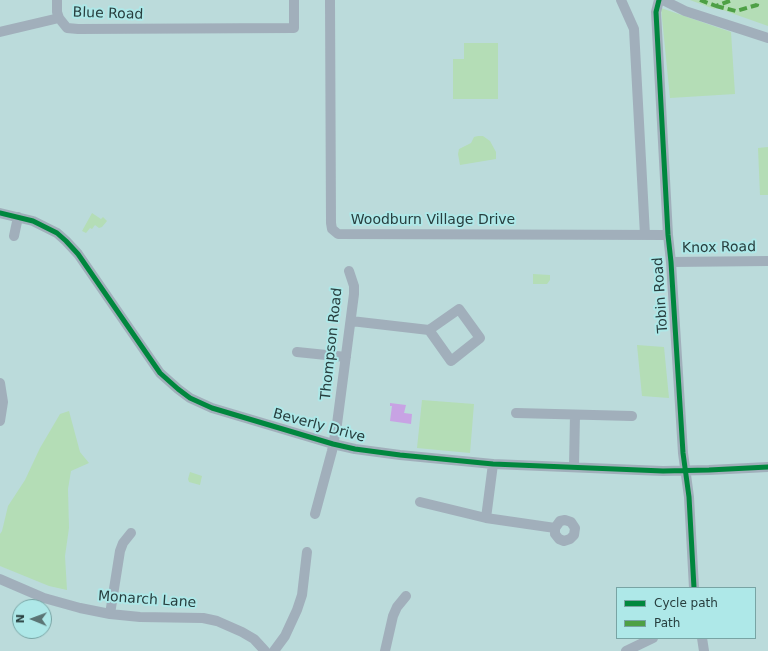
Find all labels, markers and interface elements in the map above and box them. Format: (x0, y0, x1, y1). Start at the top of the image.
street label: Blue Road (72, 4, 144, 24)
street label: Woodburn Village Drive (351, 212, 515, 228)
street label: Knox Road (682, 239, 756, 257)
street label: Tobin Road (650, 257, 672, 333)
street label: Thompson Road (318, 287, 346, 401)
street label: Beverly Drive (271, 406, 367, 446)
legend (616, 587, 756, 639)
street label: Monarch Lane (97, 588, 197, 612)
text: Cycle path (654, 596, 718, 610)
north arrow (12, 599, 52, 639)
text: N (14, 614, 27, 624)
text: Path (654, 616, 680, 630)

